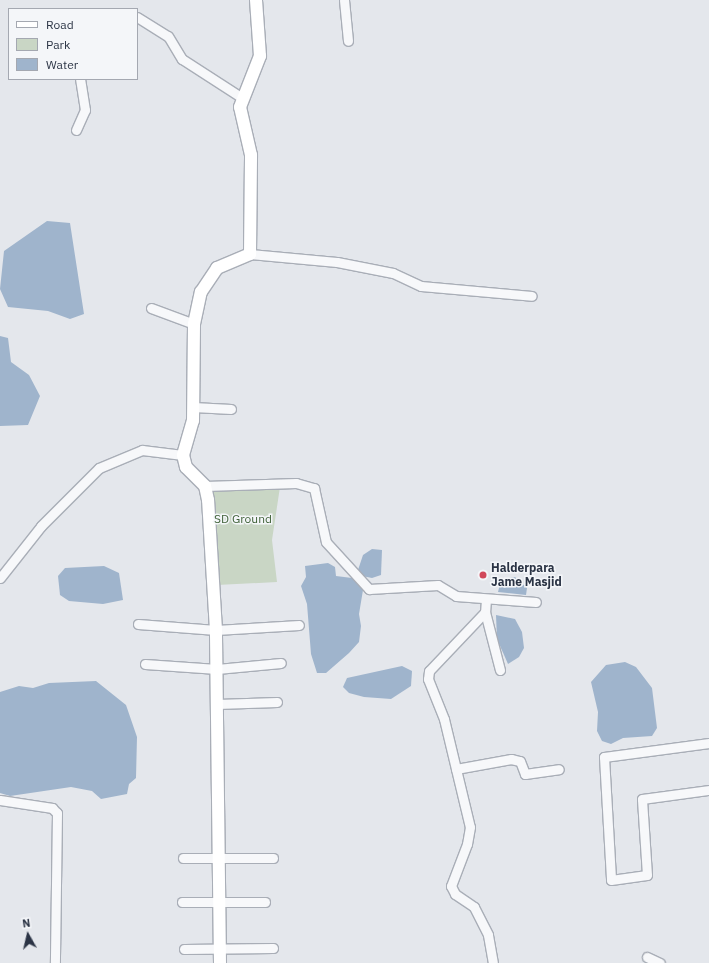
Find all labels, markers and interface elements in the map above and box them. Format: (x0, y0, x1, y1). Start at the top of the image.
legend (8, 8, 138, 80)
text: Road (46, 17, 74, 32)
text: Park (46, 37, 70, 52)
text: Water (46, 57, 78, 72)
park label: SD Ground (214, 512, 272, 526)
place label: Halderpara Jame Masjid (491, 561, 562, 589)
marker: Halderpara Jame Masjid (478, 570, 488, 580)
north arrow (8, 915, 48, 955)
text: N (21, 916, 31, 931)

